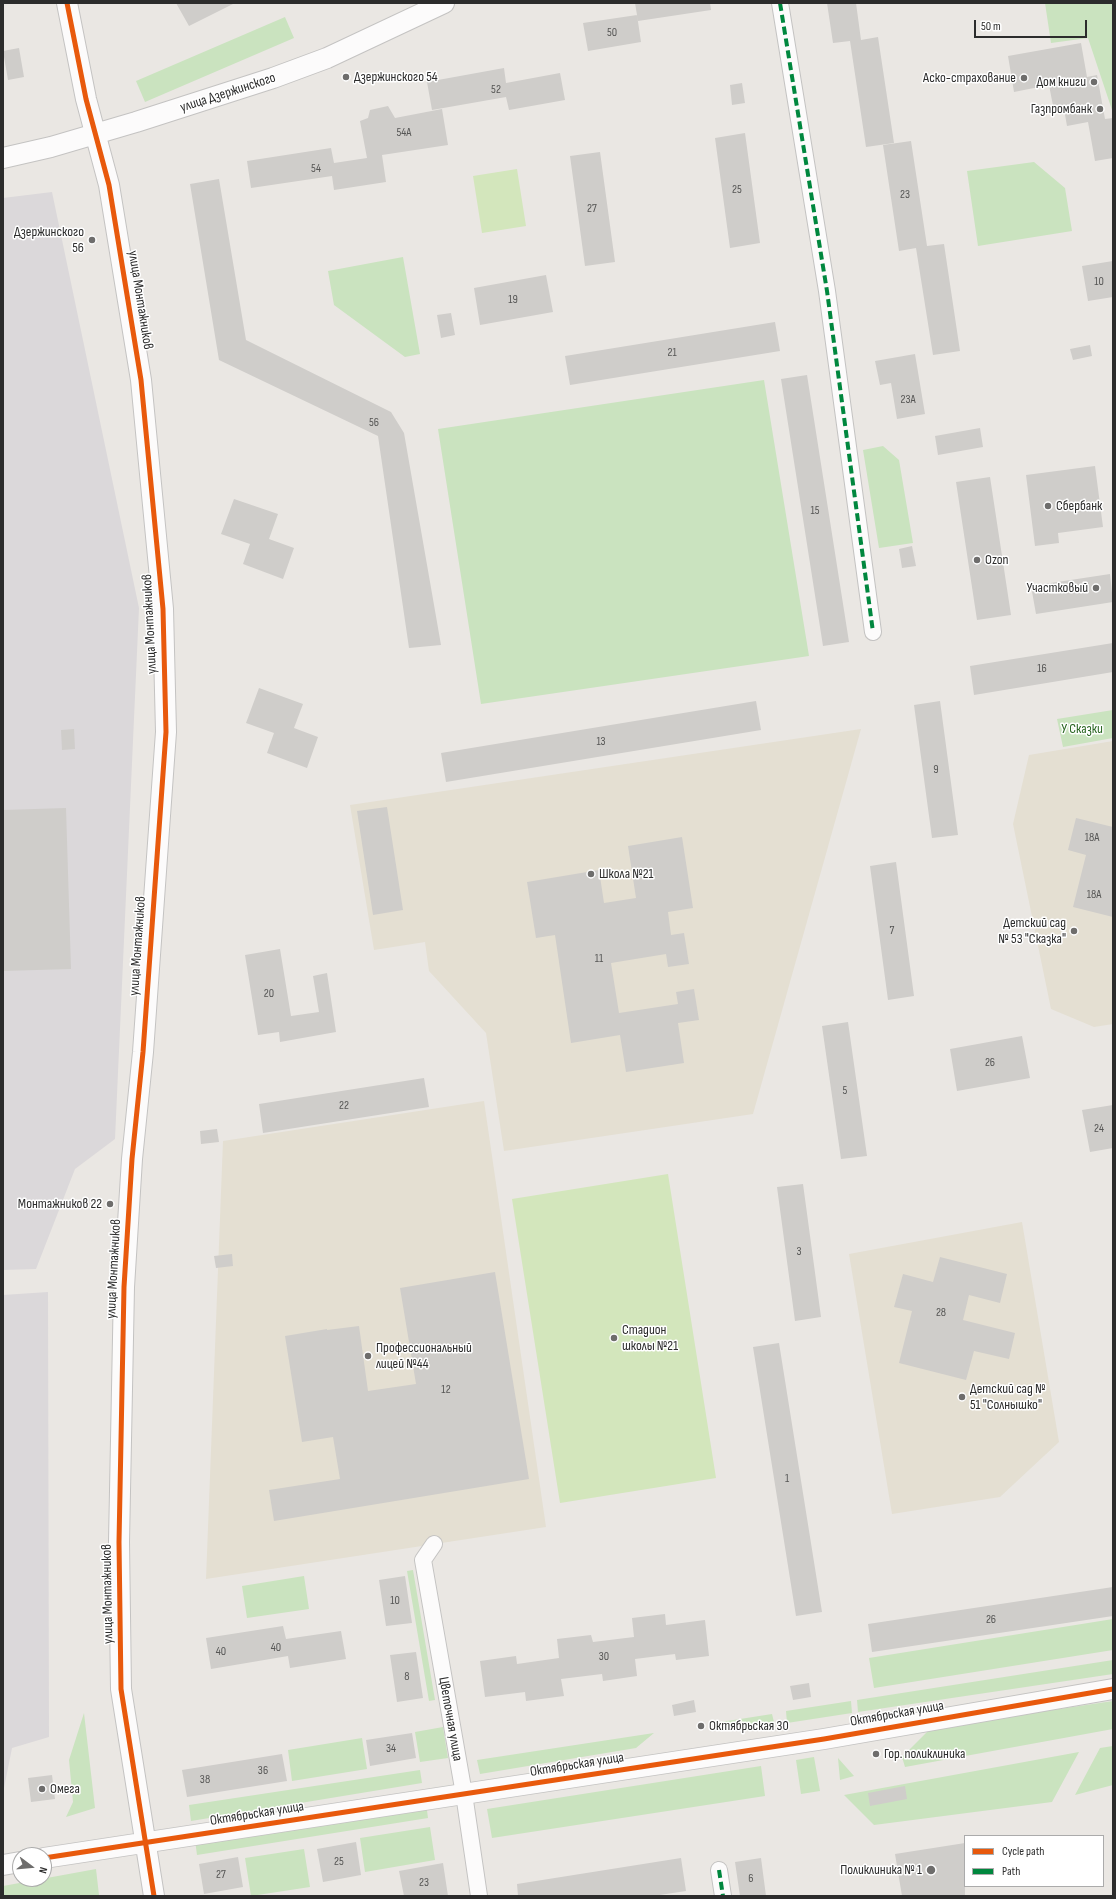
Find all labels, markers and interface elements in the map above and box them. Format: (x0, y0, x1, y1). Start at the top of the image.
scale bar (976, 12, 1089, 38)
text: 50 m (981, 19, 1001, 34)
house number: 50 (607, 26, 617, 40)
place label: Дзержинского 54 (354, 69, 438, 85)
street label: улица Дзержинского (178, 70, 278, 116)
place label: Аско-страхование (923, 70, 1016, 86)
marker: Дзержинского 54 (341, 72, 351, 82)
marker: Аско-страхование (1019, 73, 1029, 83)
place label: Дом книги (1036, 74, 1086, 90)
marker: Дом книги (1089, 77, 1099, 87)
house number: 52 (491, 83, 501, 97)
place label: Газпромбанк (1031, 101, 1092, 117)
marker: Газпромбанк (1095, 104, 1105, 114)
house number: 54А (397, 126, 411, 140)
house number: 54 (311, 162, 321, 176)
house number: 25 (732, 183, 742, 197)
house number: 23 (900, 188, 910, 202)
house number: 27 (587, 202, 597, 216)
place label: Дзержинского 56 (14, 224, 84, 256)
marker: Дзержинского 56 (87, 235, 97, 245)
street label: улица Монтажников (124, 249, 156, 351)
house number: 10 (1094, 275, 1104, 289)
house number: 19 (508, 293, 518, 307)
house number: 21 (667, 346, 677, 360)
house number: 23А (900, 393, 916, 407)
house number: 56 (369, 416, 379, 430)
place label: Сбербанк (1056, 498, 1102, 514)
marker: Сбербанк (1043, 501, 1053, 511)
house number: 15 (810, 504, 820, 518)
place label: Ozon (985, 552, 1009, 568)
marker: Ozon (972, 555, 982, 565)
street label: улица Монтажников (139, 574, 161, 674)
place label: Участковый (1026, 580, 1088, 596)
marker: Участковый (1091, 583, 1101, 593)
house number: 16 (1037, 662, 1047, 676)
park label: У Сказки (1061, 721, 1103, 737)
house number: 13 (596, 735, 606, 749)
house number: 9 (933, 763, 939, 777)
house number: 18А (1085, 831, 1099, 845)
place label: Школа №21 (599, 866, 654, 882)
marker: Школа №21 (586, 869, 596, 879)
house number: 18А (1087, 888, 1101, 902)
street label: улица Монтажников (126, 896, 150, 996)
place label: Детский сад № 53 "Сказка" (998, 915, 1066, 948)
house number: 7 (890, 924, 894, 938)
marker: Детский сад № 53 "Сказка" (1069, 926, 1079, 936)
house number: 11 (595, 952, 603, 966)
house number: 20 (264, 987, 274, 1001)
house number: 26 (985, 1056, 995, 1070)
house number: 5 (843, 1084, 847, 1098)
house number: 22 (339, 1099, 349, 1113)
house number: 24 (1094, 1122, 1104, 1136)
place label: Монтажников 22 (18, 1196, 102, 1212)
marker: Монтажников 22 (105, 1199, 115, 1209)
street label: улица Монтажников (103, 1219, 125, 1319)
house number: 3 (796, 1245, 802, 1259)
house number: 28 (936, 1306, 946, 1320)
place label: Стадион школы №21 (622, 1322, 678, 1354)
marker: Стадион школы №21 (609, 1333, 619, 1343)
place label: Профессиональный лицей №44 (376, 1340, 472, 1372)
marker: Профессиональный лицей №44 (363, 1351, 373, 1361)
place label: Детский сад № 51 "Солнышко" (970, 1381, 1046, 1414)
house number: 12 (441, 1383, 451, 1397)
marker: Детский сад № 51 "Солнышко" (957, 1392, 967, 1402)
house number: 1 (785, 1472, 789, 1486)
street label: улица Монтажников (99, 1544, 117, 1644)
house number: 10 (390, 1594, 400, 1608)
house number: 26 (986, 1613, 996, 1627)
house number: 40 (271, 1641, 281, 1655)
house number: 40 (216, 1645, 226, 1659)
house number: 30 (599, 1650, 609, 1664)
house number: 8 (404, 1670, 410, 1684)
street label: Цветочная улица (434, 1676, 466, 1762)
street label: Октябрьская улица (849, 1697, 945, 1731)
place label: Октябрьская 30 (709, 1718, 789, 1734)
marker: Октябрьская 30 (696, 1721, 706, 1731)
house number: 34 (386, 1742, 396, 1756)
place label: Гор. поликлиника (884, 1746, 965, 1762)
street label: Октябрьская улица (529, 1749, 625, 1781)
marker: Гор. поликлиника (871, 1749, 881, 1759)
house number: 36 (258, 1764, 268, 1778)
house number: 38 (200, 1773, 210, 1787)
place label: Омега (50, 1781, 80, 1797)
marker: Омега (37, 1784, 47, 1794)
street label: Октябрьская улица (209, 1798, 305, 1830)
legend (964, 1835, 1104, 1887)
text: Cycle path (1002, 1844, 1044, 1859)
north arrow (12, 1847, 52, 1887)
house number: 25 (334, 1855, 344, 1869)
place label: Поликлиника № 1 (840, 1862, 922, 1878)
marker: Поликлиника № 1 (925, 1864, 937, 1876)
text: Path (1002, 1864, 1020, 1879)
text: N (36, 1866, 50, 1875)
house number: 27 (216, 1868, 226, 1882)
house number: 6 (748, 1872, 754, 1886)
house number: 23 (419, 1876, 429, 1890)

